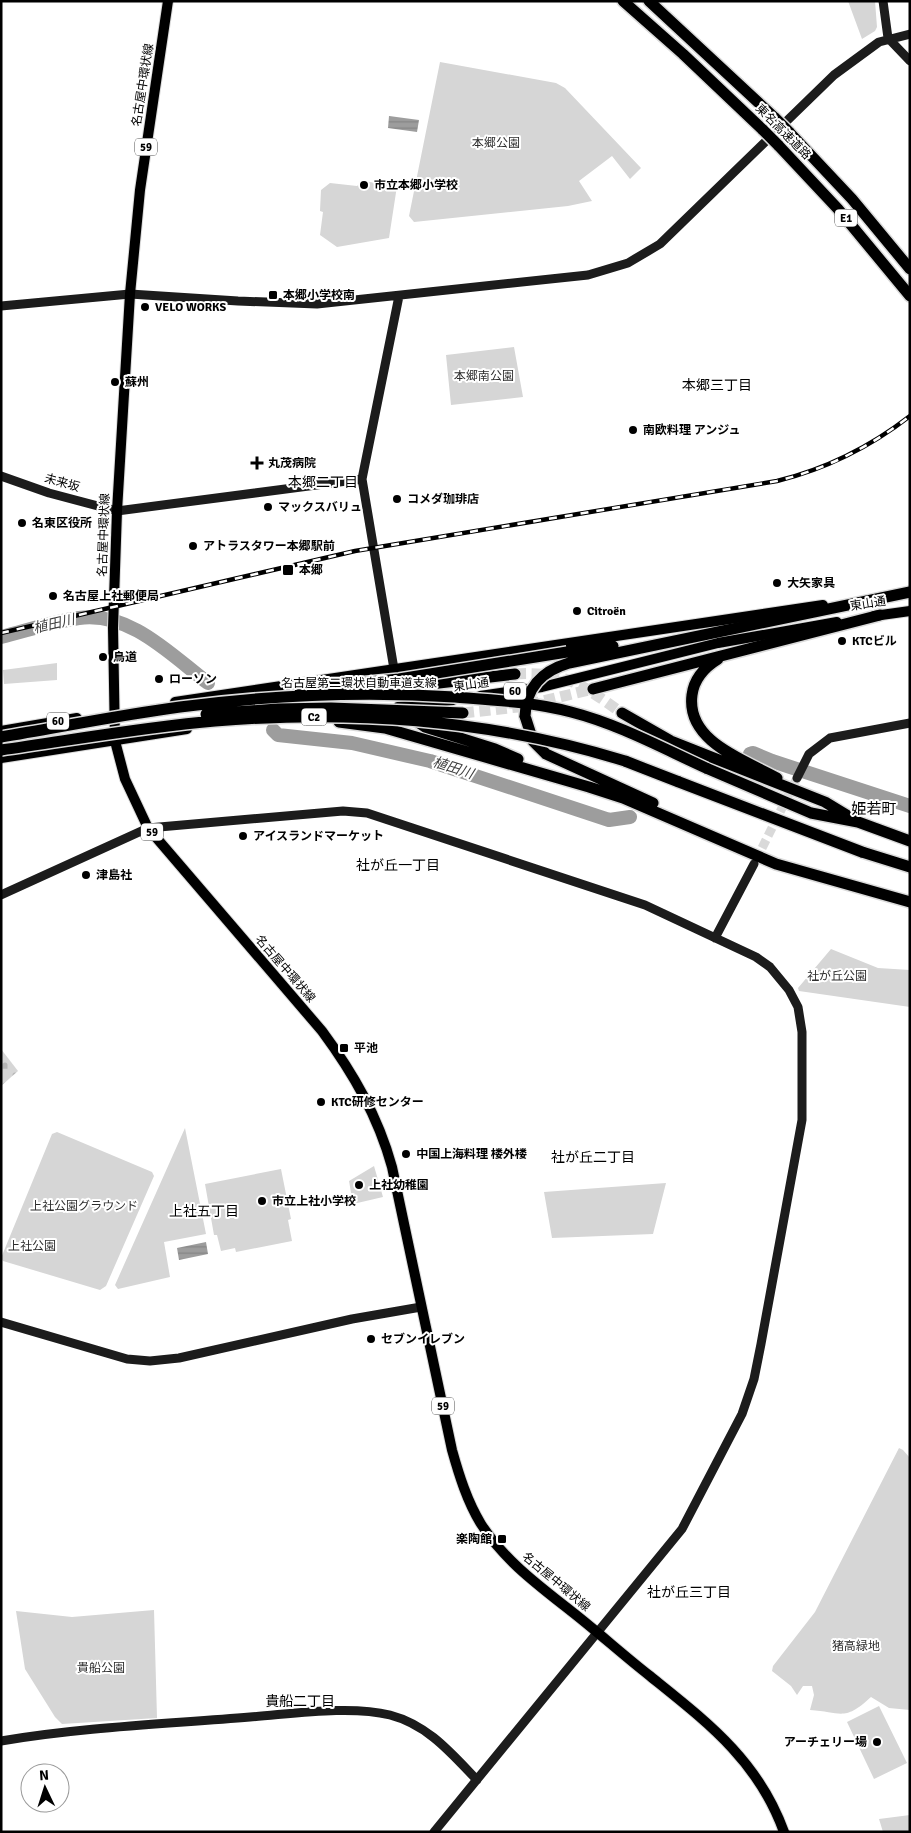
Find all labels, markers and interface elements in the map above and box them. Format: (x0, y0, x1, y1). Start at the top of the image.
street label: 名古屋中環状線 (129, 42, 157, 128)
street label: 東名高速道路 (752, 101, 814, 163)
park label: 本郷公園 (472, 136, 520, 151)
road number: 59 (135, 138, 157, 156)
place label: 市立本郷小学校 (374, 178, 458, 193)
marker: 市立本郷小学校 (358, 179, 370, 191)
road number: E1 (835, 210, 857, 227)
place label: 本郷小学校南 (283, 288, 355, 303)
marker: 本郷小学校南 (267, 289, 279, 301)
place label: VELO WORKS (155, 300, 226, 315)
marker: VELO WORKS (139, 301, 151, 313)
park label: 本郷南公園 (454, 369, 514, 384)
place label: 蘇州 (125, 375, 149, 390)
marker: 蘇州 (109, 376, 121, 388)
district label: 本郷三丁目 (682, 377, 752, 394)
place label: 南欧料理 アンジュ (643, 423, 740, 438)
marker: 南欧料理 アンジュ (627, 424, 639, 436)
marker: 丸茂病院 (250, 456, 264, 470)
place label: 丸茂病院 (268, 456, 316, 471)
street label: 未来坂 (43, 471, 81, 495)
district label: 本郷二丁目 (288, 474, 358, 491)
place label: コメダ珈琲店 (407, 492, 479, 507)
street label: 名古屋中環状線 (95, 493, 113, 577)
marker: コメダ珈琲店 (391, 493, 403, 505)
place label: マックスバリュ (278, 500, 362, 515)
marker: マックスバリュ (262, 501, 274, 513)
place label: 名東区役所 (32, 516, 92, 531)
marker: 名東区役所 (16, 517, 28, 529)
place label: アトラスタワー本郷駅前 (203, 539, 335, 554)
marker: アトラスタワー本郷駅前 (187, 540, 199, 552)
marker: 本郷 (281, 563, 295, 577)
place label: 本郷 (299, 563, 323, 578)
place label: 大矢家具 (787, 576, 835, 591)
marker: 大矢家具 (771, 577, 783, 589)
place label: 名古屋上社郵便局 (63, 589, 159, 604)
marker: 名古屋上社郵便局 (47, 590, 59, 602)
street label: 東山通 (849, 594, 887, 614)
place label: Citroën (587, 604, 626, 619)
marker: Citroën (571, 605, 583, 617)
water label: 植田川 (32, 611, 78, 637)
place label: KTCビル (852, 634, 897, 649)
marker: KTCビル (836, 635, 848, 647)
place label: 鳥道 (113, 650, 137, 665)
marker: 鳥道 (97, 651, 109, 663)
place label: ローソン (169, 672, 217, 687)
marker: ローソン (153, 673, 165, 685)
street label: 東山通 (452, 675, 490, 695)
street label: 名古屋第二環状自動車道支線 (281, 676, 437, 691)
road number: 60 (504, 682, 526, 699)
road number: C2 (302, 709, 326, 726)
road number: 60 (47, 712, 69, 729)
water label: 植田川 (430, 753, 478, 783)
district label: 姫若町 (851, 800, 897, 818)
road number: 59 (141, 824, 163, 840)
place label: アイスランドマーケット (253, 829, 384, 844)
marker: アイスランドマーケット (237, 830, 249, 842)
district label: 社が丘一丁目 (356, 857, 440, 874)
place label: 津島社 (96, 868, 132, 883)
marker: 津島社 (80, 869, 92, 881)
street label: 名古屋中環状線 (252, 932, 318, 1006)
park label: 社が丘公園 (807, 969, 867, 984)
place label: 平池 (354, 1041, 378, 1056)
marker: 平池 (338, 1042, 350, 1054)
place label: KTC研修センター (331, 1095, 424, 1110)
marker: KTC研修センター (315, 1096, 327, 1108)
place label: 中国上海料理 楼外楼 (416, 1147, 527, 1162)
marker: 中国上海料理 楼外楼 (400, 1148, 412, 1160)
district label: 社が丘二丁目 (551, 1149, 635, 1166)
place label: 上社幼稚園 (369, 1178, 429, 1193)
marker: 上社幼稚園 (353, 1179, 365, 1191)
place label: 市立上社小学校 (272, 1194, 356, 1209)
marker: 市立上社小学校 (256, 1195, 268, 1207)
park label: 上社公園グラウンド (30, 1199, 138, 1214)
district label: 上社五丁目 (169, 1203, 239, 1220)
park label: 上社公園 (8, 1239, 56, 1254)
place label: セブンイレブン (381, 1332, 465, 1347)
marker: セブンイレブン (365, 1333, 377, 1345)
road number: 59 (432, 1398, 454, 1414)
place label: 楽陶館 (456, 1532, 492, 1547)
marker: 楽陶館 (496, 1533, 508, 1545)
street label: 名古屋中環状線 (519, 1549, 593, 1615)
district label: 社が丘三丁目 (647, 1584, 731, 1601)
park label: 猪高緑地 (832, 1639, 880, 1654)
park label: 貴船公園 (77, 1661, 125, 1676)
district label: 貴船二丁目 (265, 1693, 335, 1710)
place label: アーチェリー場 (784, 1735, 867, 1750)
marker: アーチェリー場 (871, 1736, 883, 1748)
north arrow (20, 1763, 70, 1813)
text: N (39, 1767, 50, 1784)

